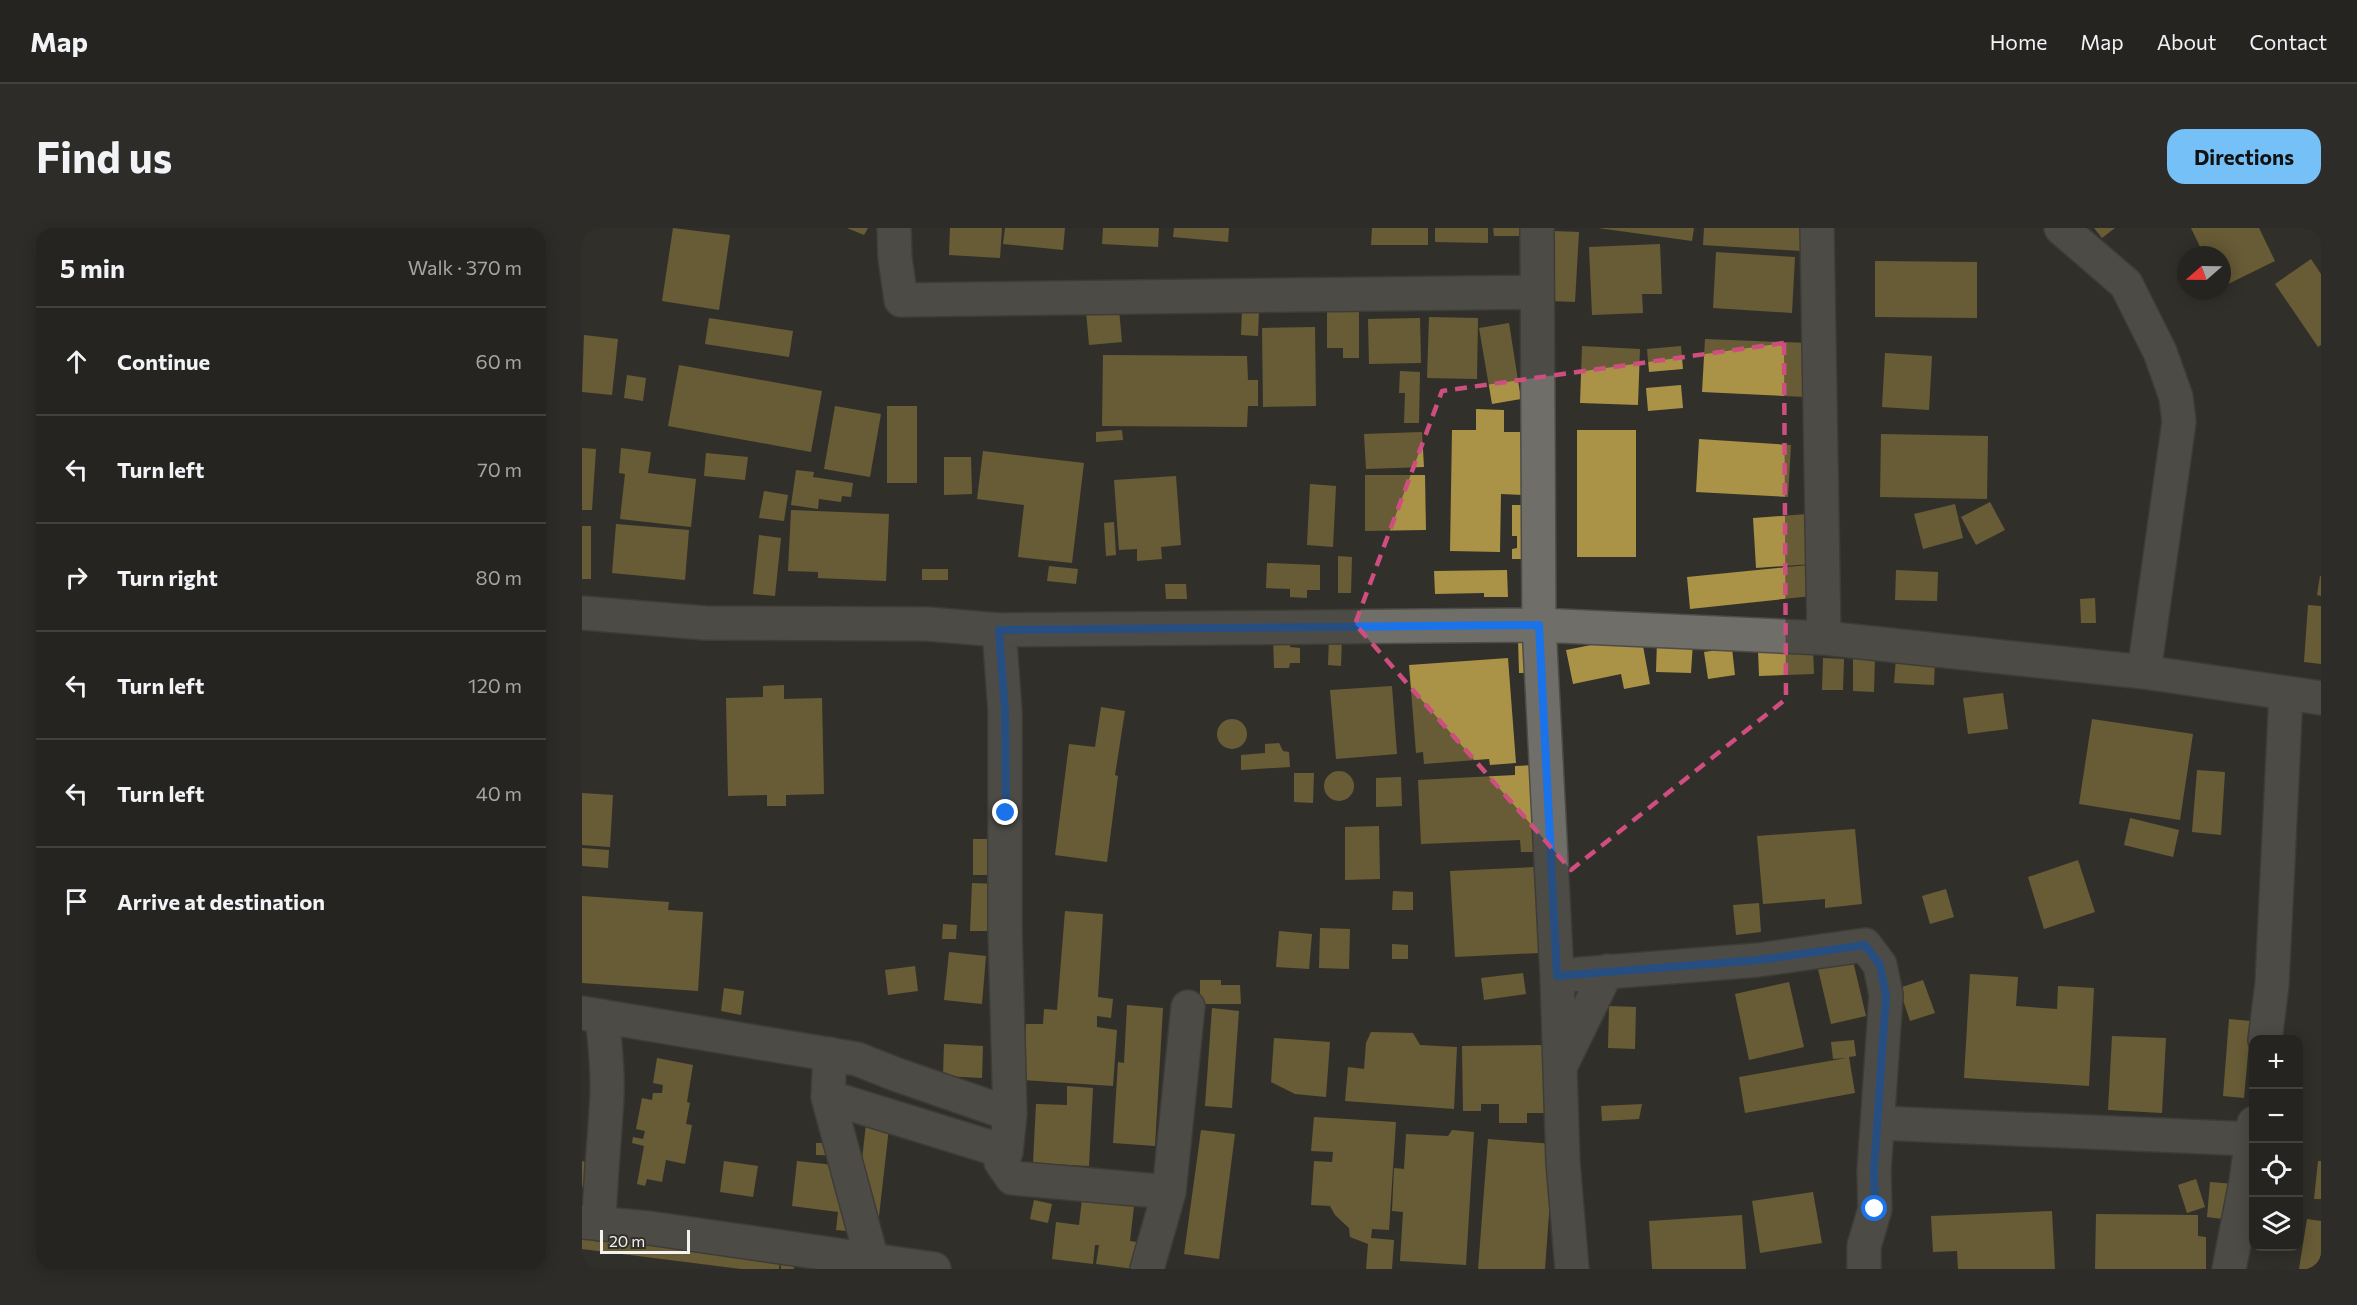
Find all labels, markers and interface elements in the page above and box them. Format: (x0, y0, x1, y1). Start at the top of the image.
text: Map (30, 24, 88, 58)
text: Home (1990, 29, 2047, 54)
text: Map (2080, 29, 2124, 54)
text: About (2157, 29, 2216, 54)
text: Contact (2249, 29, 2327, 54)
button: Directions (2167, 129, 2321, 184)
text: Find us (36, 130, 172, 182)
north arrow (2177, 246, 2231, 300)
text: 5 min (60, 252, 125, 283)
text: Walk · 370 m (408, 255, 522, 279)
icon: ahead (60, 345, 93, 378)
text: Continue (117, 348, 210, 375)
text: 60 m (476, 349, 522, 373)
icon: left (60, 453, 93, 486)
text: Turn left (117, 456, 204, 483)
text: 70 m (477, 457, 522, 481)
icon: right (60, 561, 93, 594)
text: Turn right (117, 564, 218, 591)
text: 80 m (476, 565, 522, 589)
icon: left (60, 669, 93, 702)
text: Turn left (117, 672, 204, 699)
text: 120 m (468, 673, 522, 697)
icon: left (60, 777, 93, 810)
text: Turn left (117, 780, 204, 807)
text: 40 m (476, 781, 522, 805)
route end (992, 799, 1018, 825)
icon: arrive (60, 885, 93, 918)
text: Arrive at destination (117, 888, 325, 915)
map controls (2249, 1035, 2303, 1251)
button: + (2249, 1035, 2303, 1089)
button: − (2249, 1089, 2303, 1143)
button: locate (2249, 1143, 2303, 1197)
route start (1861, 1195, 1887, 1221)
button: layers (2249, 1197, 2303, 1251)
scale bar (600, 1227, 690, 1254)
text: 20 m (609, 1231, 645, 1250)

